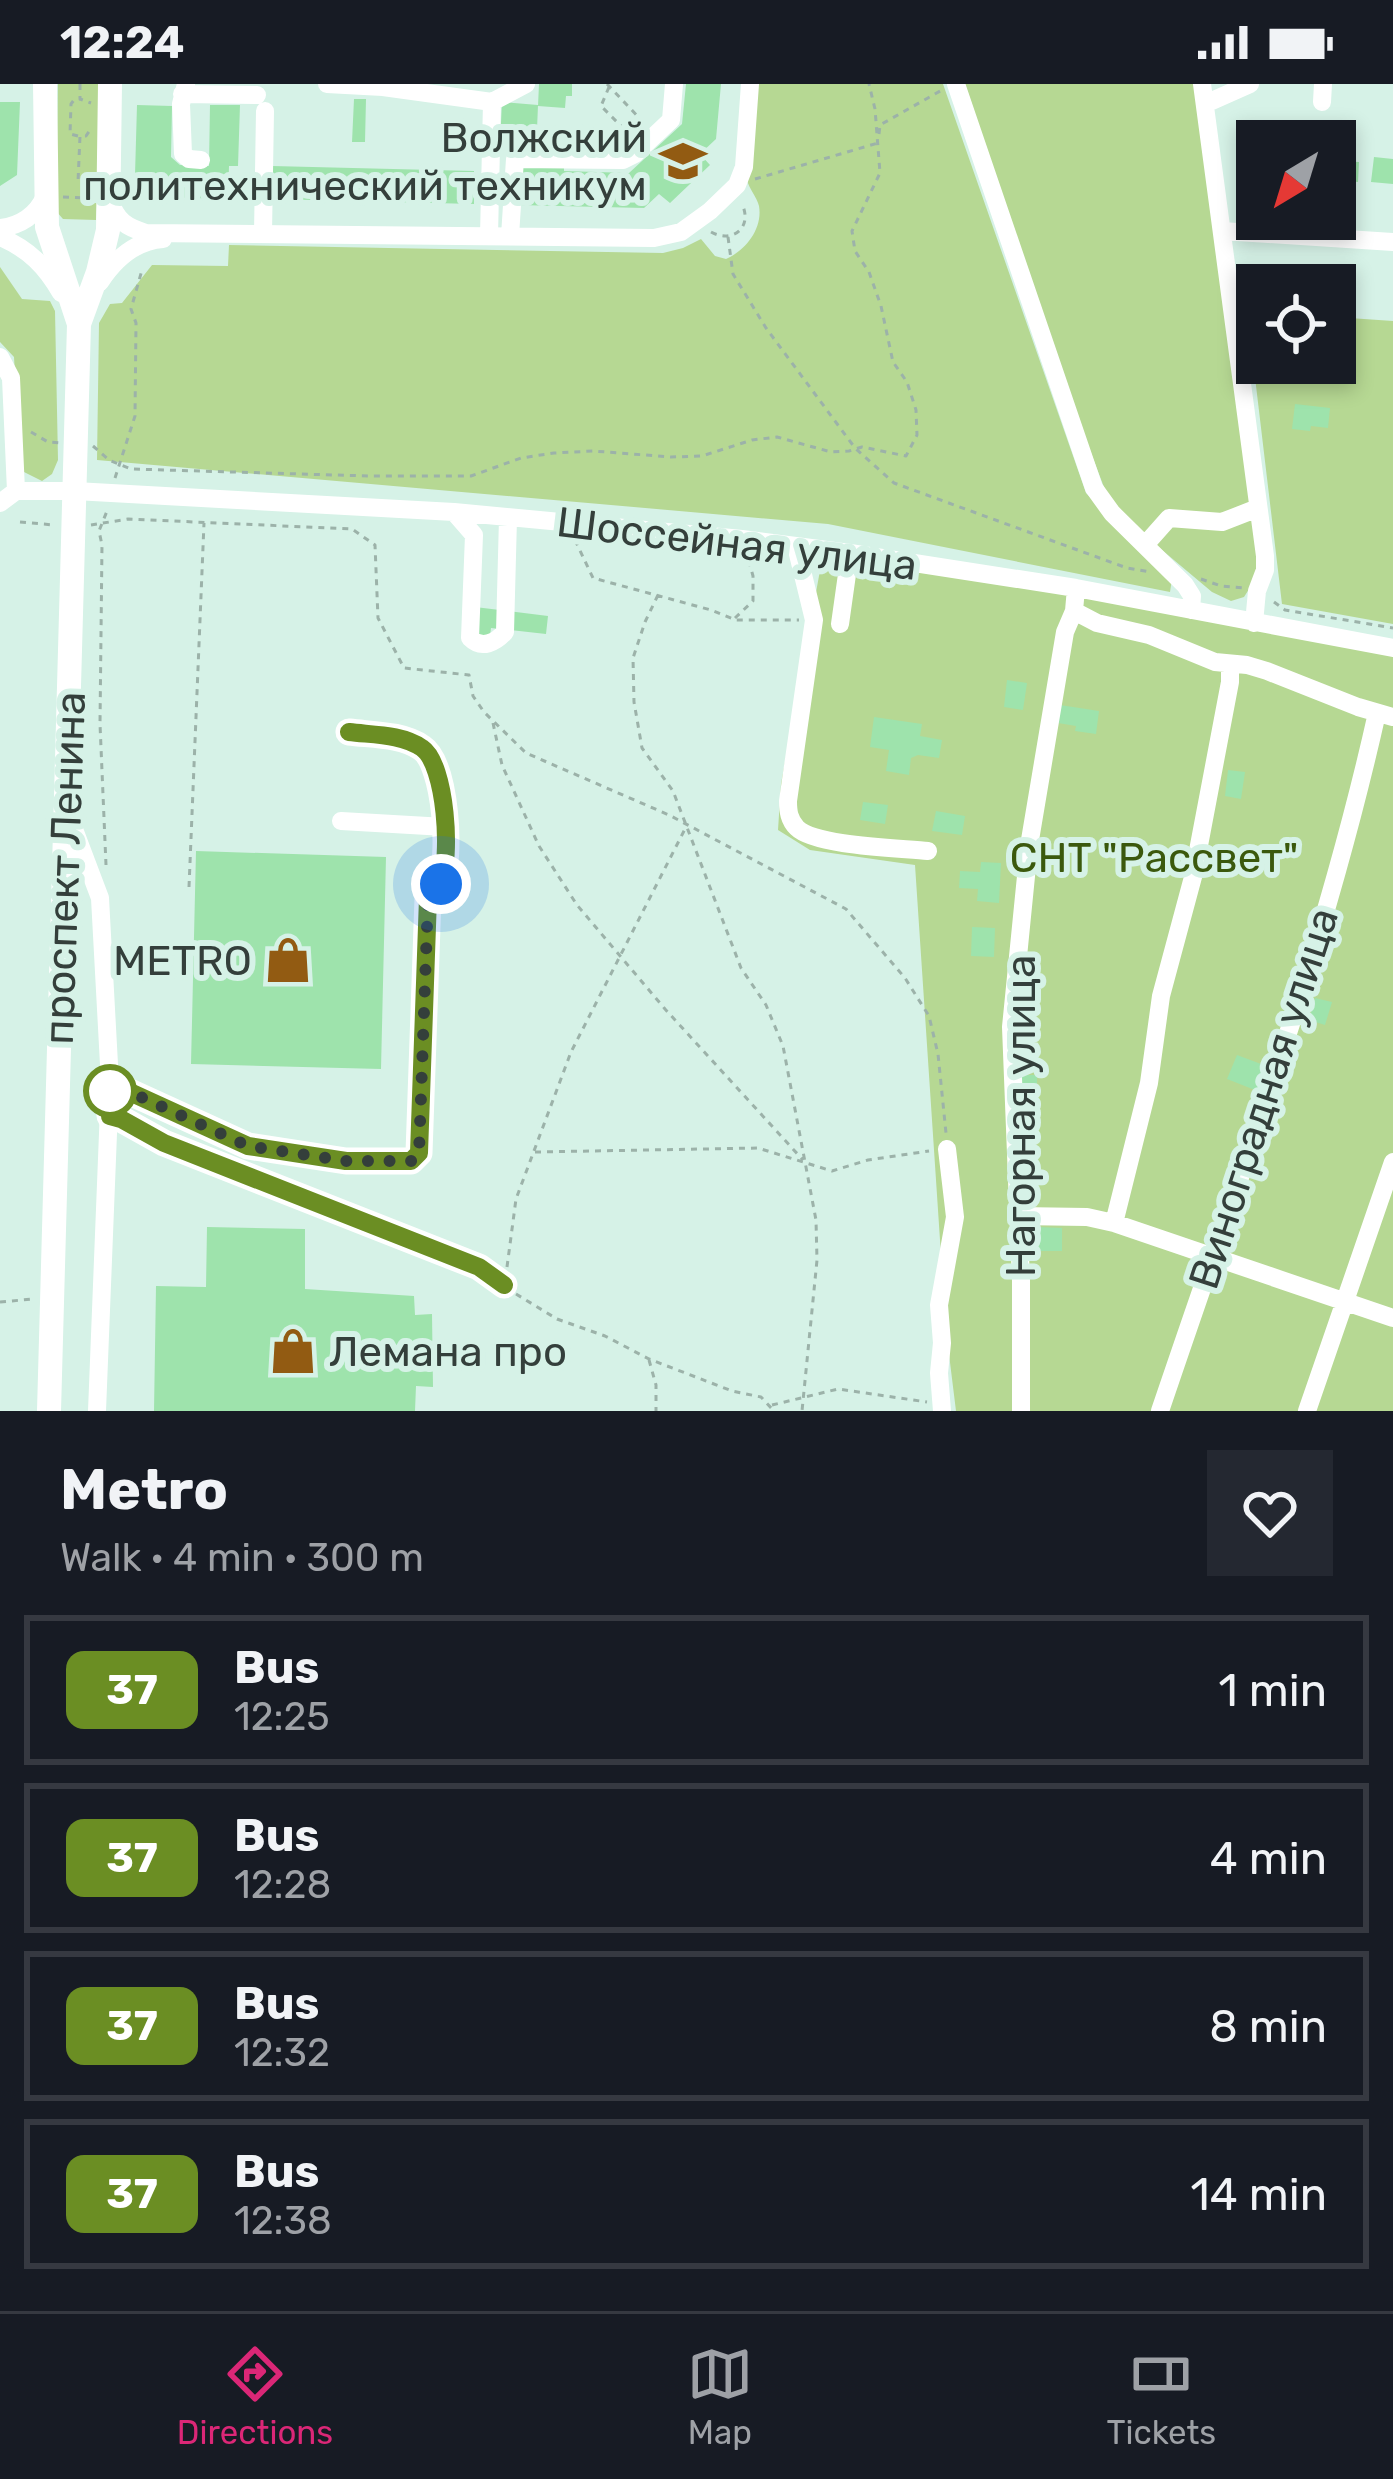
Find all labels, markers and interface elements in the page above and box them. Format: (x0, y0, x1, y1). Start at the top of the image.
text: 12:24 (60, 16, 185, 69)
place label: Волжский политехнический техникум (83, 113, 647, 211)
north arrow (1236, 120, 1356, 240)
map controls (1236, 120, 1356, 384)
school or university icon: Волжский политехнический техникум (658, 136, 708, 186)
button: locate (1236, 264, 1356, 384)
street label: Шоссейная улица (554, 497, 920, 591)
street label: проспект Ленина (34, 691, 96, 1045)
park label: СНТ "Рассвет" (1009, 833, 1299, 883)
your location (411, 854, 471, 914)
street label: Виноградная улица (1179, 902, 1349, 1295)
shop icon: METRO (263, 935, 313, 985)
place label: METRO (113, 936, 252, 986)
street label: Нагорная улица (996, 955, 1046, 1277)
unlabelled marker (85, 1066, 135, 1116)
shop icon: Лемана про (268, 1326, 318, 1376)
place label: Лемана про (329, 1327, 567, 1377)
button: heart (1207, 1450, 1333, 1576)
text: Metro (60, 1456, 228, 1523)
text: Walk · 4 min · 300 m (60, 1535, 424, 1581)
text: Bus (234, 1641, 319, 1694)
text: 1 min (1219, 1664, 1327, 1717)
text: 37 (106, 1665, 158, 1715)
text: 12:25 (234, 1694, 330, 1740)
text: Bus (234, 1809, 319, 1862)
text: 4 min (1210, 1832, 1327, 1885)
text: 37 (106, 1833, 158, 1883)
text: 12:28 (234, 1862, 331, 1908)
text: Bus (234, 1977, 319, 2030)
text: 8 min (1209, 2000, 1327, 2053)
text: 37 (106, 2001, 158, 2051)
text: 12:32 (234, 2030, 330, 2076)
text: Bus (234, 2145, 319, 2198)
text: 14 min (1191, 2168, 1327, 2221)
text: 37 (106, 2169, 158, 2219)
text: 12:38 (234, 2198, 332, 2244)
tab: Directions (177, 2341, 333, 2452)
tab: Map (687, 2341, 753, 2452)
tab: Tickets (1107, 2341, 1216, 2452)

